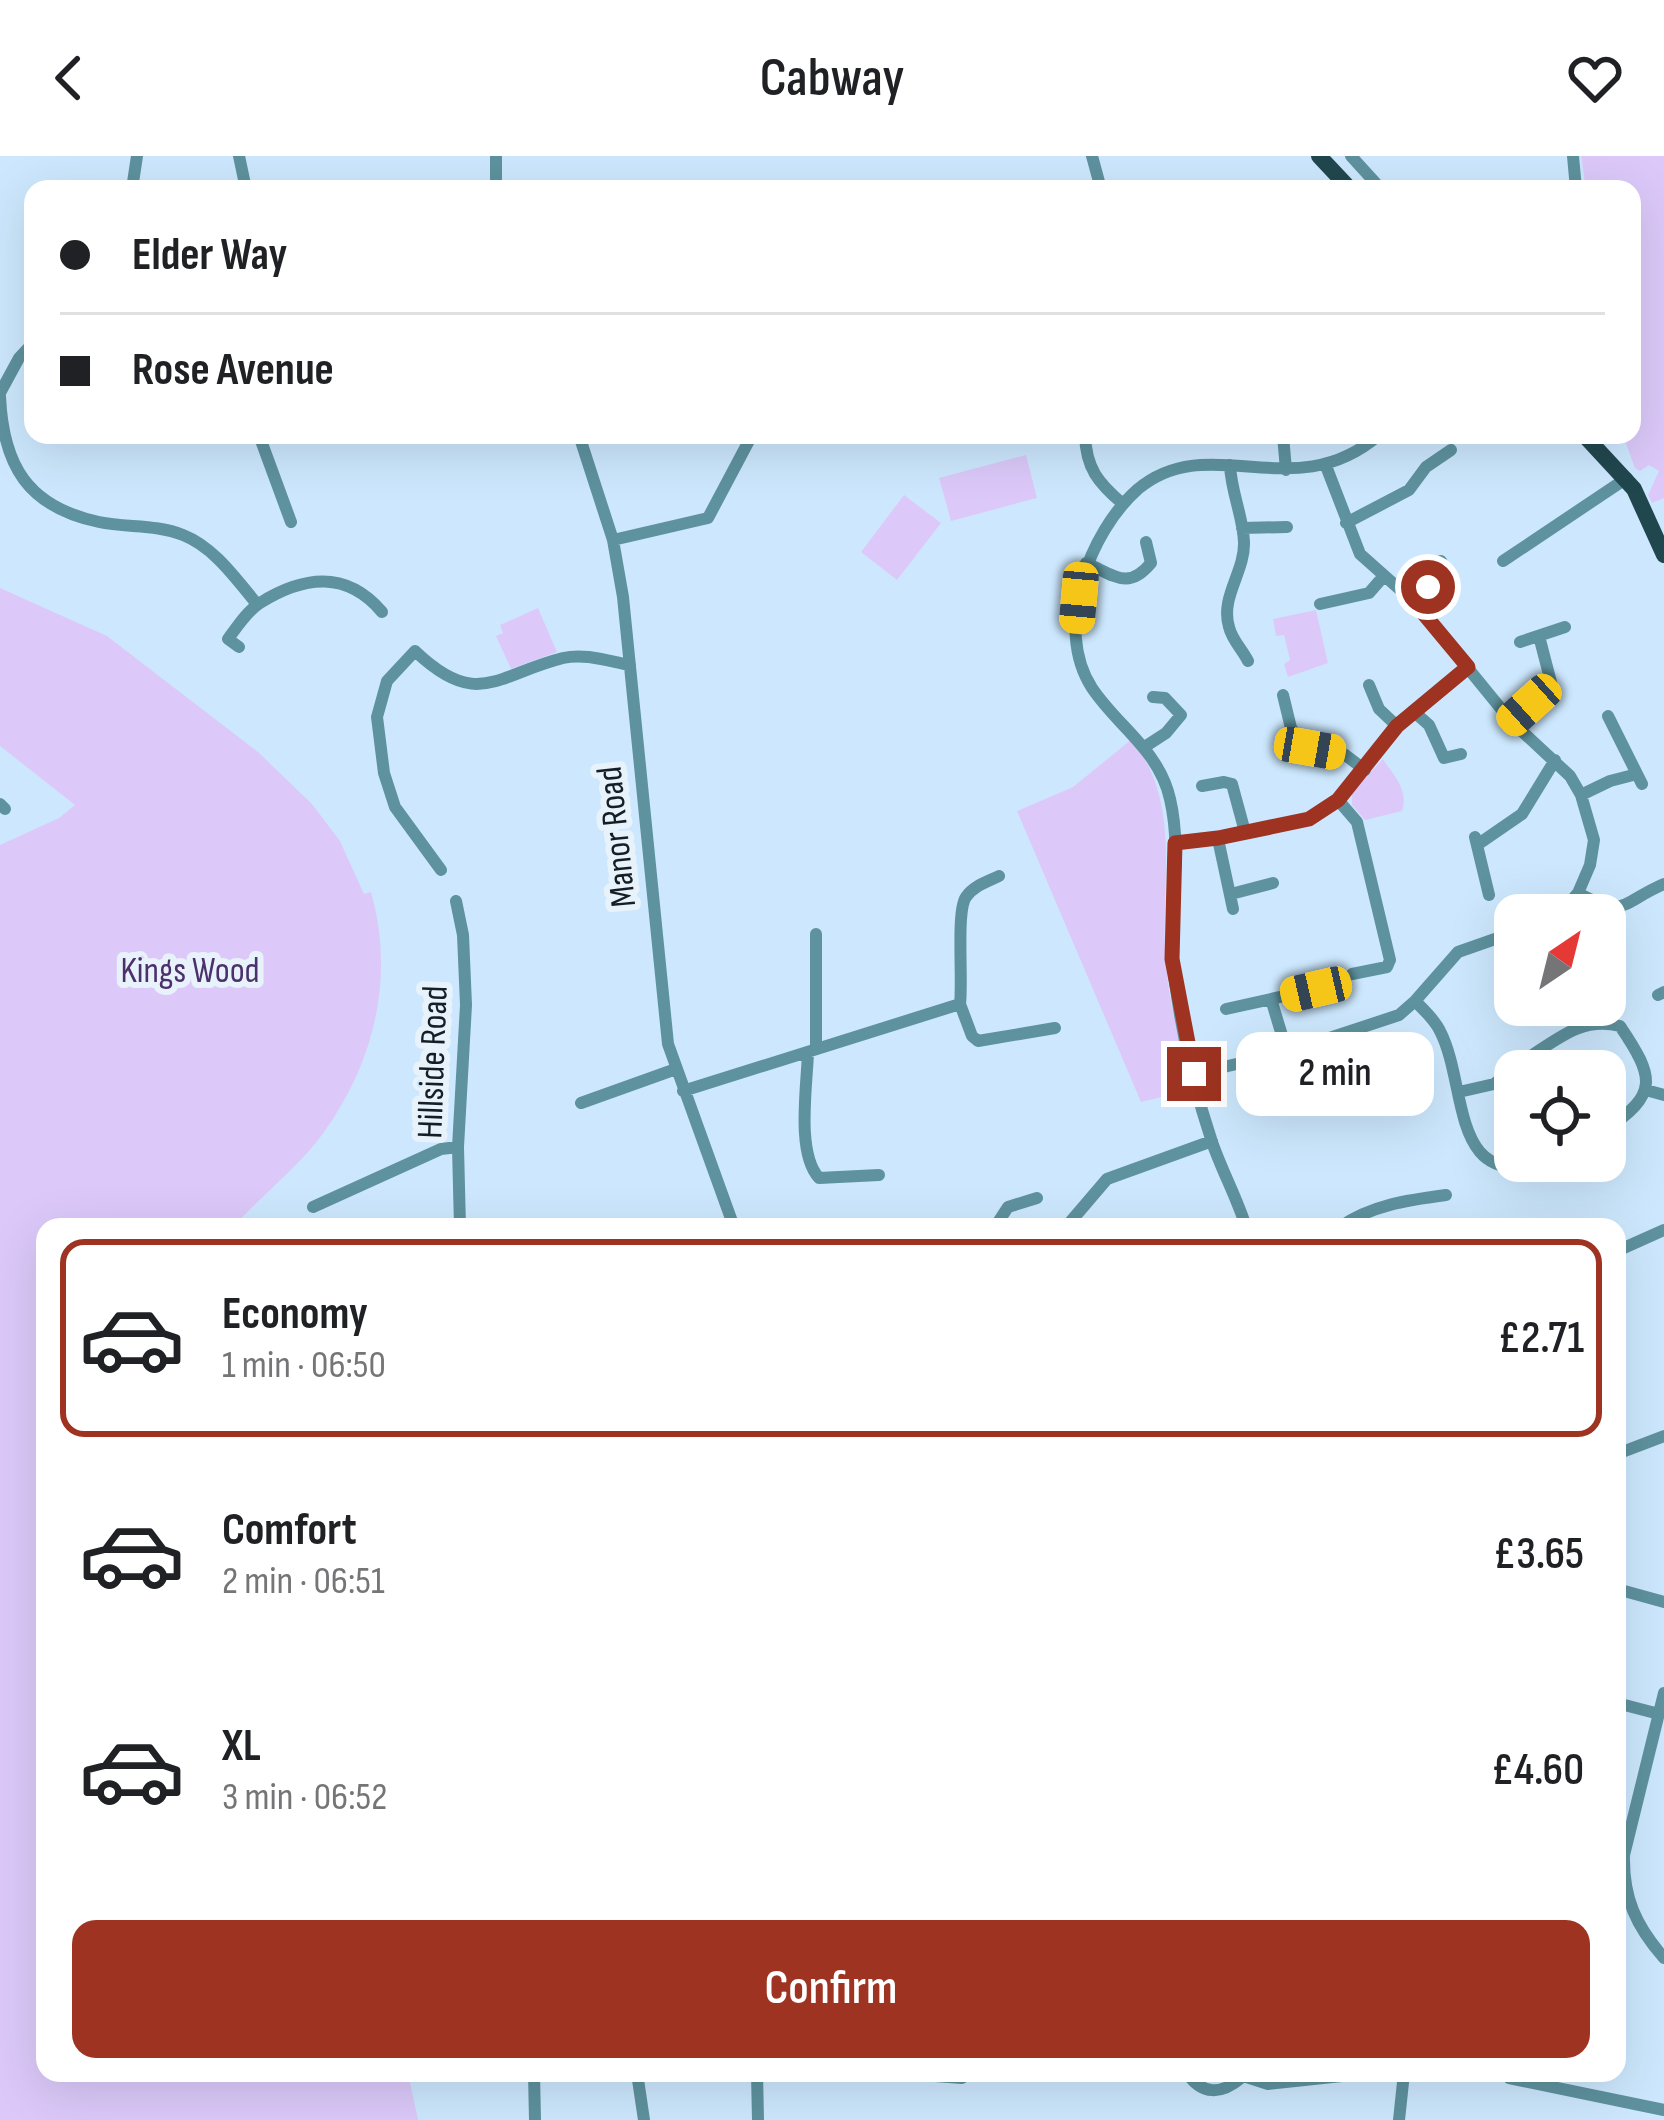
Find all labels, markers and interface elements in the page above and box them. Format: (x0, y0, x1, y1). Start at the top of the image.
icon: back (36, 45, 102, 111)
icon: heart (1562, 45, 1628, 111)
text: Cabway (760, 46, 904, 111)
text: Elder Way (132, 228, 287, 283)
text: Rose Avenue (132, 343, 334, 398)
route start (1401, 560, 1455, 614)
car (1058, 561, 1100, 635)
car (1490, 668, 1568, 742)
car (1271, 724, 1349, 772)
street label: Manor Road (589, 764, 646, 909)
north arrow (1494, 894, 1626, 1026)
map controls (1494, 894, 1626, 1182)
park label: Kings Wood (120, 950, 260, 993)
car (1277, 963, 1355, 1015)
street label: Hillside Road (409, 985, 458, 1139)
callout: 2 min (1236, 1032, 1434, 1116)
route end (1167, 1047, 1221, 1101)
text: 2 min (1298, 1050, 1372, 1097)
button: locate (1494, 1050, 1626, 1182)
icon: car (78, 1284, 186, 1392)
text: Economy (222, 1287, 368, 1342)
text: £2.71 (1498, 1311, 1584, 1366)
text: 1 min · 06:50 (222, 1342, 386, 1389)
icon: car (78, 1500, 186, 1608)
text: Comfort (222, 1503, 357, 1558)
text: £3.65 (1493, 1527, 1584, 1582)
text: 2 min · 06:51 (222, 1558, 385, 1605)
icon: car (78, 1716, 186, 1824)
text: XL (222, 1719, 261, 1774)
text: £4.60 (1491, 1743, 1584, 1798)
text: 3 min · 06:52 (222, 1774, 387, 1821)
button: Confirm (72, 1920, 1590, 2058)

